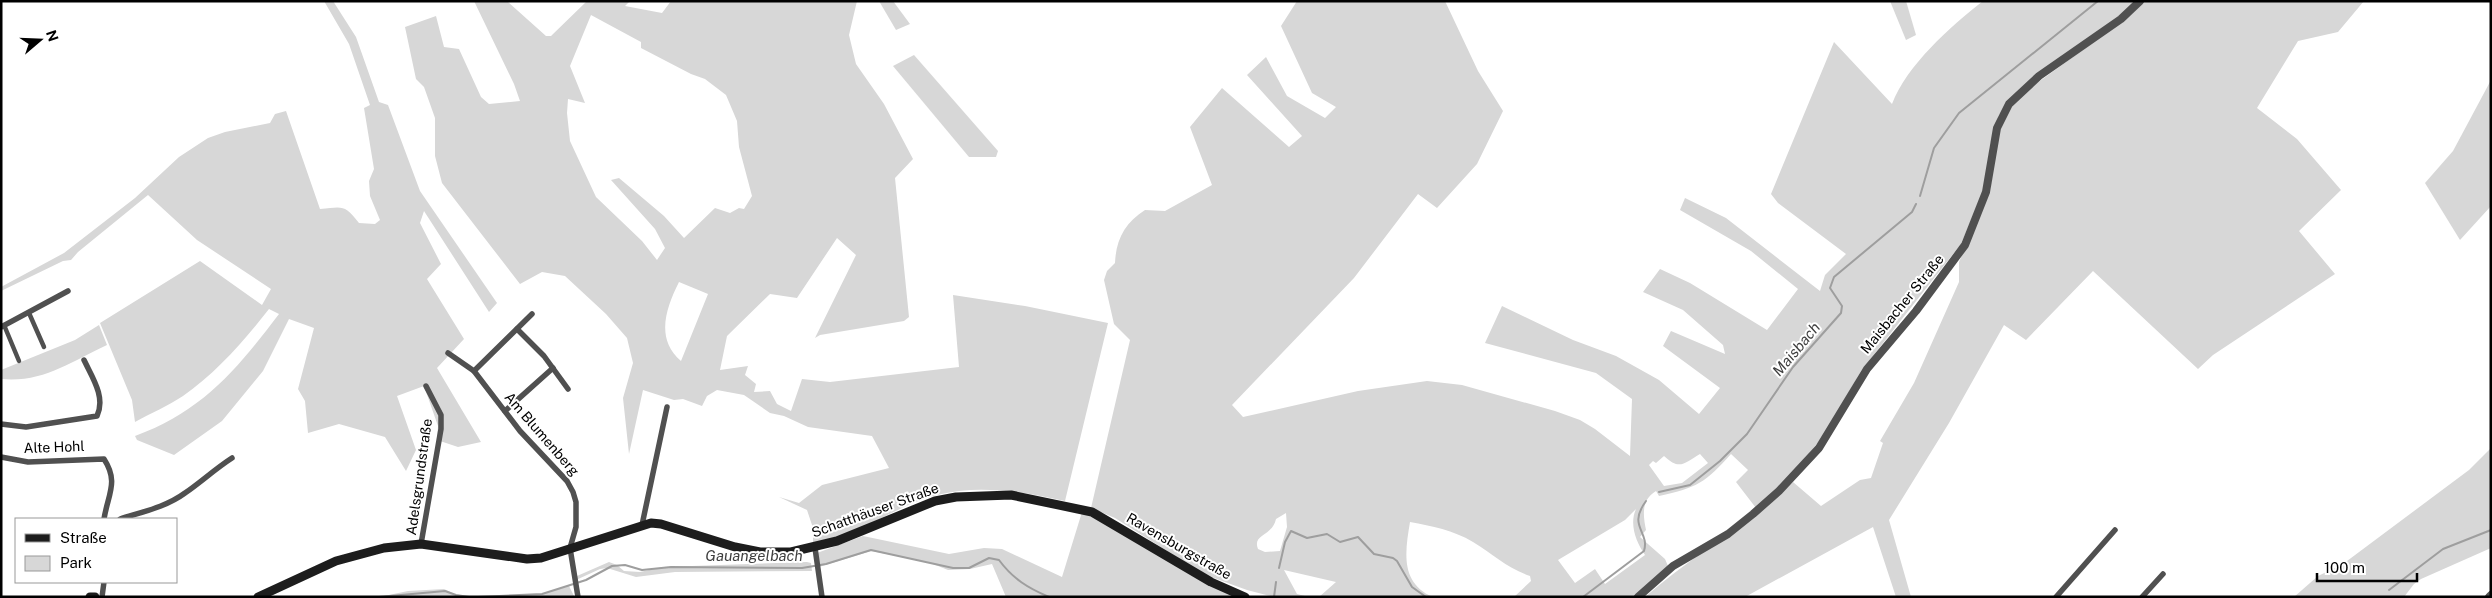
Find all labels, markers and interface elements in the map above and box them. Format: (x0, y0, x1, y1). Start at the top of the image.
north arrow (15, 15, 65, 65)
text: N (43, 28, 62, 44)
street label: Maisbacher Straße (1857, 251, 1947, 357)
water label: Maisbach (1769, 319, 1823, 379)
street label: Am Blumenberg (501, 389, 583, 479)
street label: Adelsgrundstraße (403, 418, 435, 536)
street label: Alte Hohl (23, 438, 85, 456)
street label: Schatthäuser Straße (809, 480, 941, 540)
street label: Ravensburgstraße (1124, 509, 1234, 583)
legend (15, 518, 178, 583)
text: Straße (60, 529, 107, 546)
water label: Gauangelbach (705, 547, 803, 564)
scale bar (2317, 550, 2417, 582)
text: Park (60, 554, 92, 571)
text: 100 m (2324, 559, 2365, 576)

